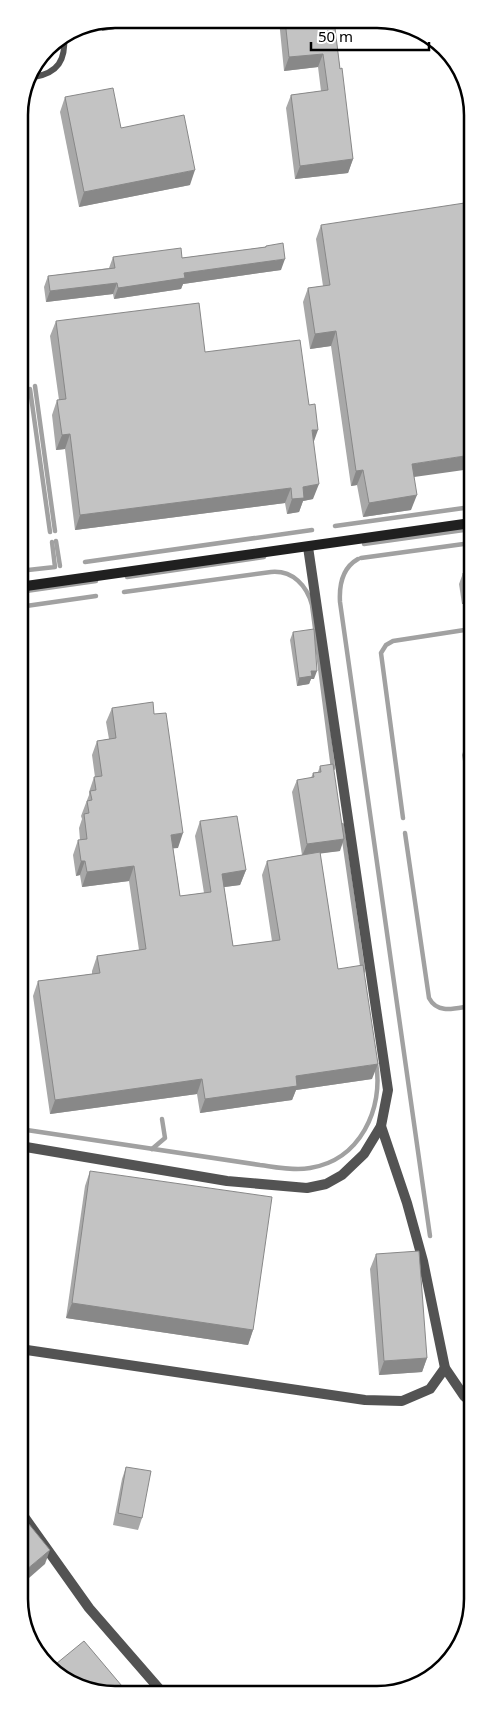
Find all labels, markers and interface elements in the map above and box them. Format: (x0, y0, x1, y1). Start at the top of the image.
scale bar (311, 20, 428, 52)
text: 50 m (318, 26, 353, 46)

